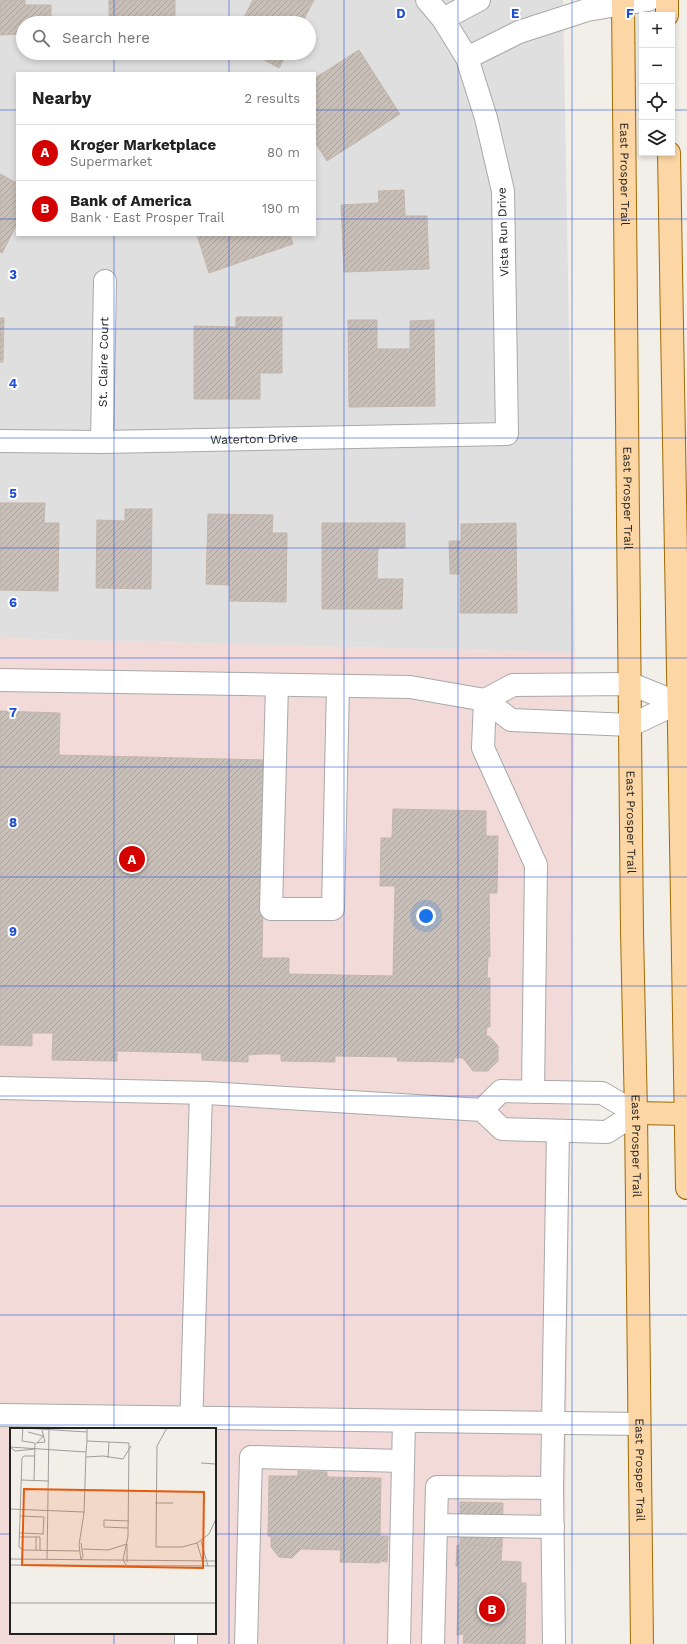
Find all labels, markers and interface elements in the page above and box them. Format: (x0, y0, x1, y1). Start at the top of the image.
text: D (396, 6, 406, 21)
text: E (511, 6, 519, 21)
text: F (626, 6, 634, 21)
map controls (639, 12, 675, 156)
button: + (639, 12, 675, 48)
search box (16, 16, 316, 60)
icon: search (30, 27, 52, 49)
text: Search here (62, 29, 150, 47)
button: − (639, 48, 675, 84)
button: locate (639, 84, 675, 120)
text: Nearby (32, 88, 91, 108)
text: 2 results (245, 91, 300, 106)
button: layers (639, 120, 675, 156)
street label: East Prosper Trail (617, 122, 632, 226)
text: Kroger Marketplace (70, 136, 216, 154)
text: A (41, 145, 49, 160)
text: 80 m (267, 145, 300, 160)
text: Supermarket (70, 154, 152, 169)
street label: Vista Run Drive (494, 187, 512, 277)
text: Bank of America (70, 192, 191, 210)
text: B (41, 201, 49, 216)
text: 190 m (262, 201, 300, 216)
text: Bank · East Prosper Trail (70, 210, 224, 225)
text: 3 (9, 267, 17, 282)
street label: St. Claire Court (96, 317, 111, 407)
text: 4 (9, 376, 18, 391)
street label: Waterton Drive (210, 431, 298, 447)
street label: East Prosper Trail (620, 446, 635, 550)
text: 5 (9, 486, 17, 501)
text: 6 (9, 595, 17, 610)
text: 7 (9, 705, 17, 720)
street label: East Prosper Trail (623, 770, 638, 874)
text: 8 (9, 815, 17, 830)
pin: A (119, 844, 145, 874)
your location (416, 906, 436, 926)
text: 9 (9, 924, 17, 939)
street label: East Prosper Trail (629, 1094, 644, 1198)
street label: East Prosper Trail (632, 1418, 648, 1522)
inset map (10, 1428, 216, 1634)
pin: B (479, 1594, 505, 1624)

